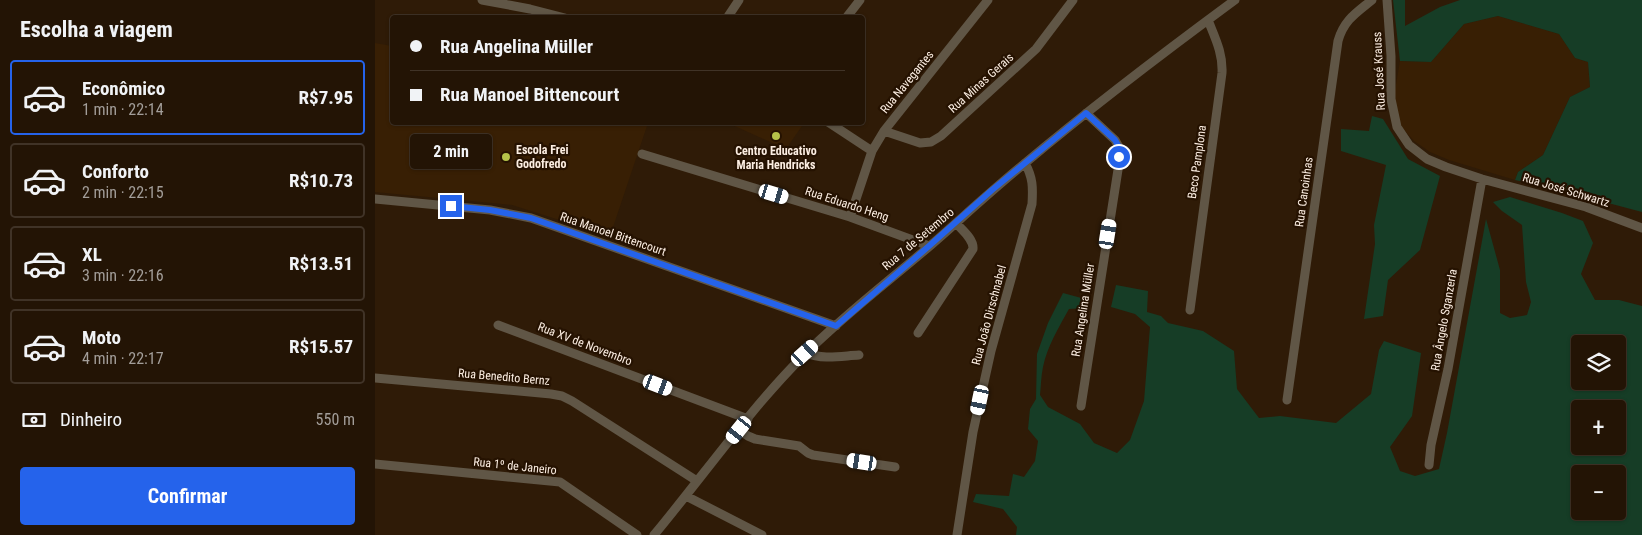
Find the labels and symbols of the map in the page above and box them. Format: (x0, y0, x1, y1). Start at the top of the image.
street label: Rua José Krauss (1370, 31, 1388, 111)
street label: Rua Navegantes (877, 48, 937, 116)
street label: Rua Minas Gerais (946, 50, 1016, 116)
street label: Beco Pamplona (1185, 124, 1209, 200)
marker: Centro Educativo Maria Hendricks (770, 130, 782, 142)
callout: 2 min (410, 134, 492, 168)
place label: Escola Frei Godofredo (516, 143, 568, 171)
place label: Centro Educativo Maria Hendricks (735, 144, 817, 172)
route start (1108, 146, 1130, 168)
marker: Escola Frei Godofredo (500, 151, 512, 163)
street label: Rua Canoinhas (1292, 156, 1316, 228)
street label: Rua José Schwartz (1521, 170, 1611, 210)
car (757, 182, 790, 206)
street label: Rua Eduardo Heng (803, 184, 891, 224)
route end (440, 195, 462, 217)
street label: Rua 7 de Setembro (879, 205, 957, 273)
street label: Rua Manoel Bittencourt (558, 209, 668, 259)
car (1098, 218, 1117, 250)
street label: Rua Angelina Müller (1069, 262, 1097, 358)
street label: Rua João Dirschnabel (969, 263, 1009, 367)
street label: Rua Ângelo Sganzerla (1427, 268, 1460, 372)
street label: Rua XV de Novembro (536, 320, 634, 368)
car (788, 337, 821, 369)
street label: Rua Benedito Bernz (458, 366, 550, 388)
car (641, 373, 674, 397)
car (969, 384, 990, 416)
car (723, 414, 754, 446)
car (846, 452, 877, 472)
street label: Rua 1º de Janeiro (473, 455, 557, 477)

